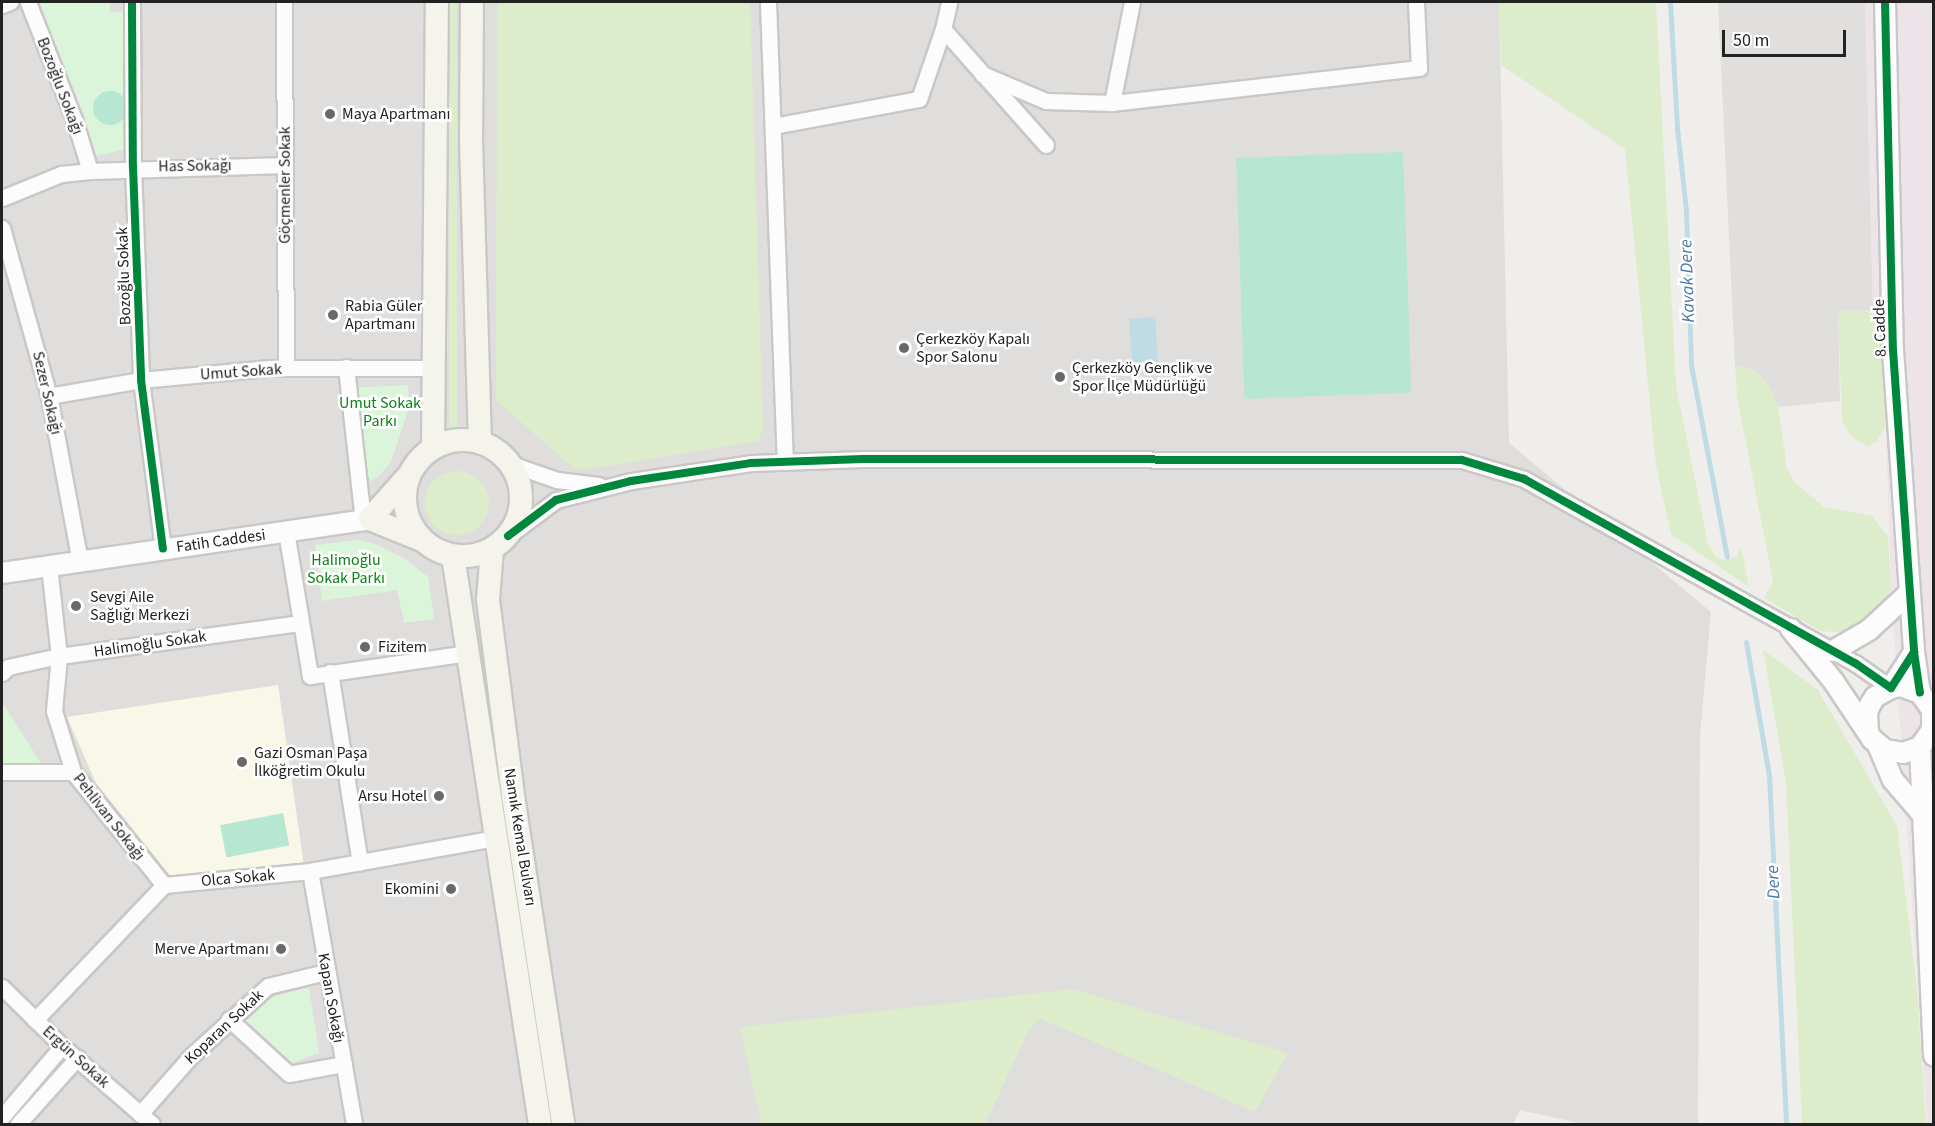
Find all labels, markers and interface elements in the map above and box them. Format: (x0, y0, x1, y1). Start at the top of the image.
scale bar (1725, 18, 1850, 56)
text: 50 m (1733, 28, 1769, 53)
street label: Bozoğlu Sokağı (33, 35, 87, 137)
place label: Maya Apartmanı (342, 104, 451, 124)
marker: Maya Apartmanı (323, 107, 337, 121)
street label: Göçmenler Sokak (275, 126, 295, 244)
street label: Has Sokağı (158, 156, 232, 176)
street label: Bozoğlu Sokak (113, 227, 135, 325)
water label: Kavak Dere (1676, 239, 1700, 323)
place label: Rabia Güler Apartmanı (345, 296, 422, 334)
street label: 8. Cadde (1869, 299, 1891, 357)
marker: Rabia Güler Apartmanı (326, 308, 340, 322)
place label: Çerkezköy Kapalı Spor Salonu (916, 329, 1030, 367)
marker: Çerkezköy Kapalı Spor Salonu (897, 341, 911, 355)
street label: Sezer Sokağı (28, 349, 66, 437)
place label: Çerkezköy Gençlik ve Spor İlçe Müdürlüğü (1072, 358, 1212, 396)
street label: Umut Sokak (200, 360, 282, 384)
marker: Çerkezköy Gençlik ve Spor İlçe Müdürlüğü (1053, 370, 1067, 384)
park label: Umut Sokak Parkı (339, 393, 421, 431)
street label: Fatih Caddesi (175, 525, 267, 557)
park label: Halimoğlu Sokak Parkı (307, 550, 385, 588)
place label: Sevgi Aile Sağlığı Merkezi (90, 587, 189, 625)
marker: Sevgi Aile Sağlığı Merkezi (67, 597, 85, 615)
street label: Halimoğlu Sokak (92, 627, 208, 661)
place label: Fizitem (378, 637, 427, 657)
marker: Fizitem (356, 638, 374, 656)
place label: Gazi Osman Paşa İlköğretim Okulu (254, 743, 368, 781)
marker: Gazi Osman Paşa İlköğretim Okulu (235, 755, 249, 769)
street label: Namık Kemal Bulvarı (500, 767, 540, 907)
street label: Pehlivan Sokağı (69, 770, 149, 864)
place label: Arsu Hotel (358, 786, 427, 806)
marker: Arsu Hotel (432, 789, 446, 803)
water label: Dere (1762, 864, 1786, 900)
street label: Olca Sokak (200, 865, 276, 891)
place label: Ekomini (384, 879, 439, 899)
marker: Ekomini (444, 882, 458, 896)
place label: Merve Apartmanı (155, 939, 269, 959)
marker: Merve Apartmanı (274, 942, 288, 956)
street label: Kapan Sokağı (314, 951, 348, 1045)
street label: Koparan Sokak (181, 986, 267, 1068)
street label: Ergün Sokak (39, 1022, 113, 1092)

